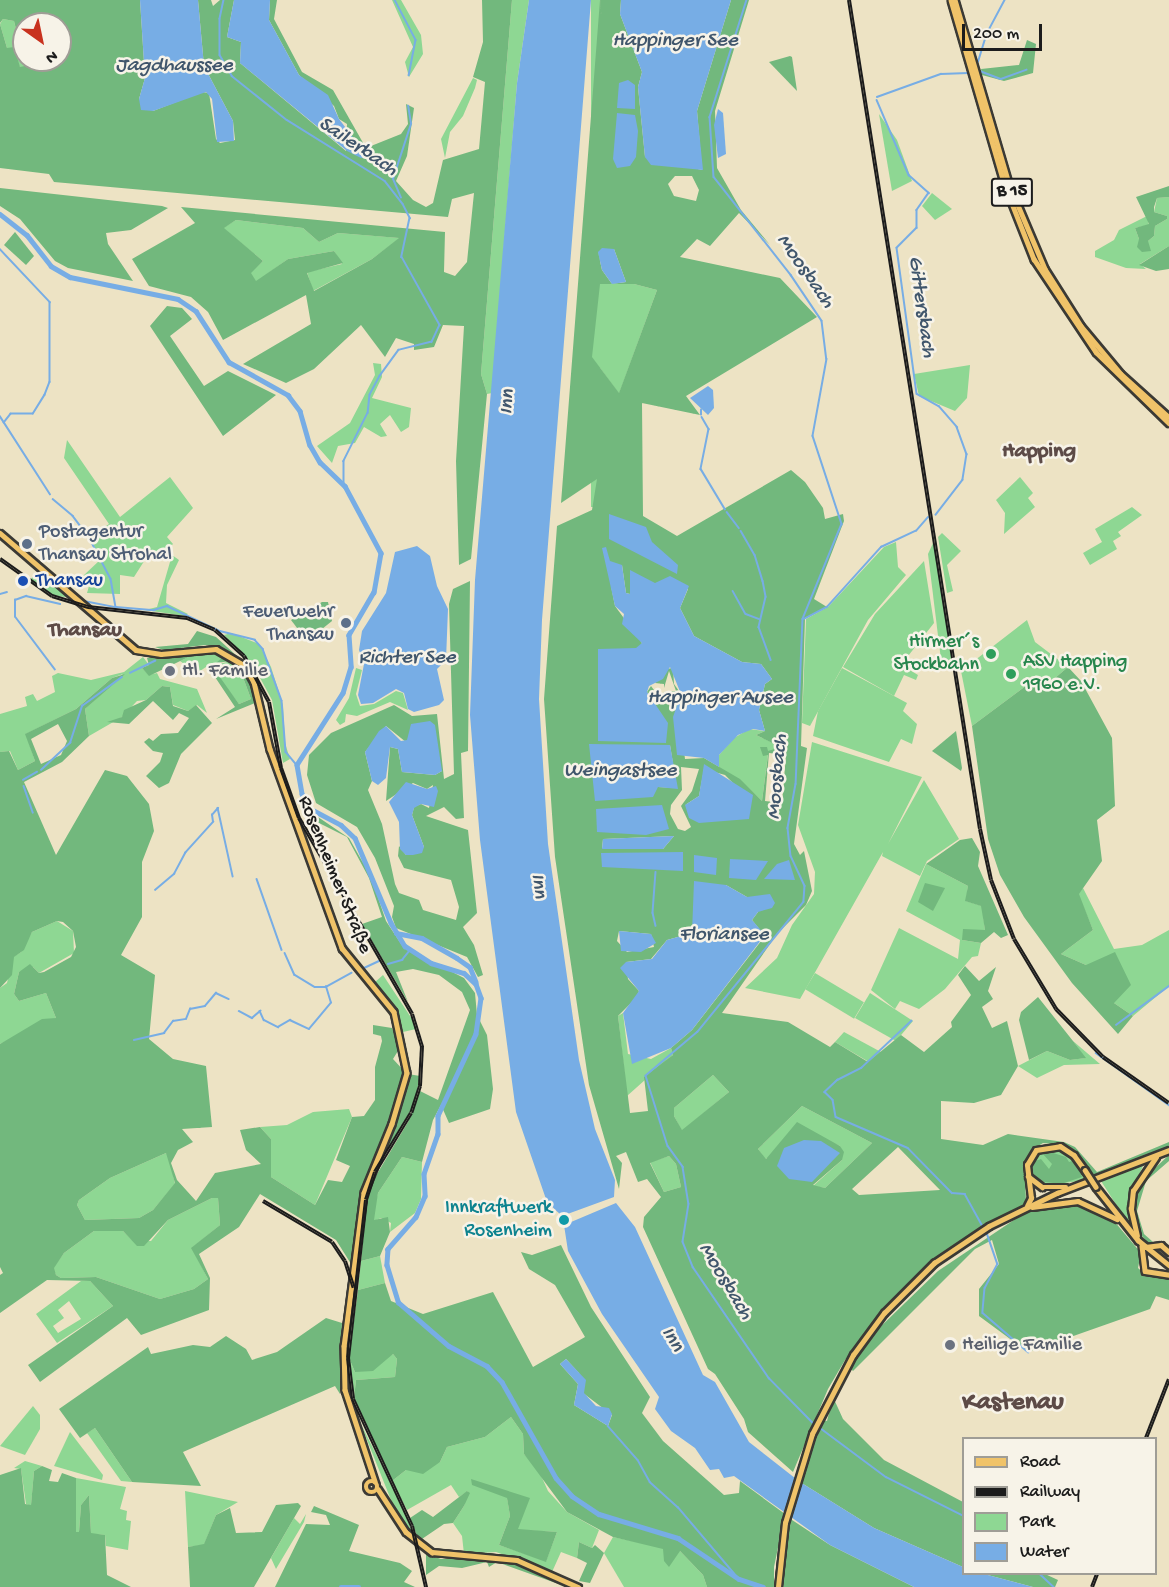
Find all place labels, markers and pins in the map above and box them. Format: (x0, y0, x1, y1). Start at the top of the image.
place label: Postagentur Thansau Strohal (39, 520, 172, 567)
marker: Postagentur Thansau Strohal (20, 537, 34, 551)
place label: Thansau (36, 569, 103, 593)
marker: Thansau (14, 572, 32, 590)
place label: Feuerwehr Thansau (243, 600, 334, 647)
marker: Feuerwehr Thansau (339, 616, 353, 630)
place label: Hirmer´s Stockbahn (894, 630, 979, 677)
marker: Hirmer´s Stockbahn (984, 647, 998, 661)
place label: ASV Happing 1960 e.V. (1023, 650, 1127, 697)
place label: Hl. Familie (182, 659, 268, 683)
marker: Hl. Familie (163, 664, 177, 678)
marker: ASV Happing 1960 e.V. (1004, 667, 1018, 681)
place label: Innkraftwerk Rosenheim (445, 1196, 552, 1243)
marker: Innkraftwerk Rosenheim (557, 1213, 571, 1227)
place label: Heilige Familie (962, 1333, 1082, 1357)
marker: Heilige Familie (943, 1338, 957, 1352)

